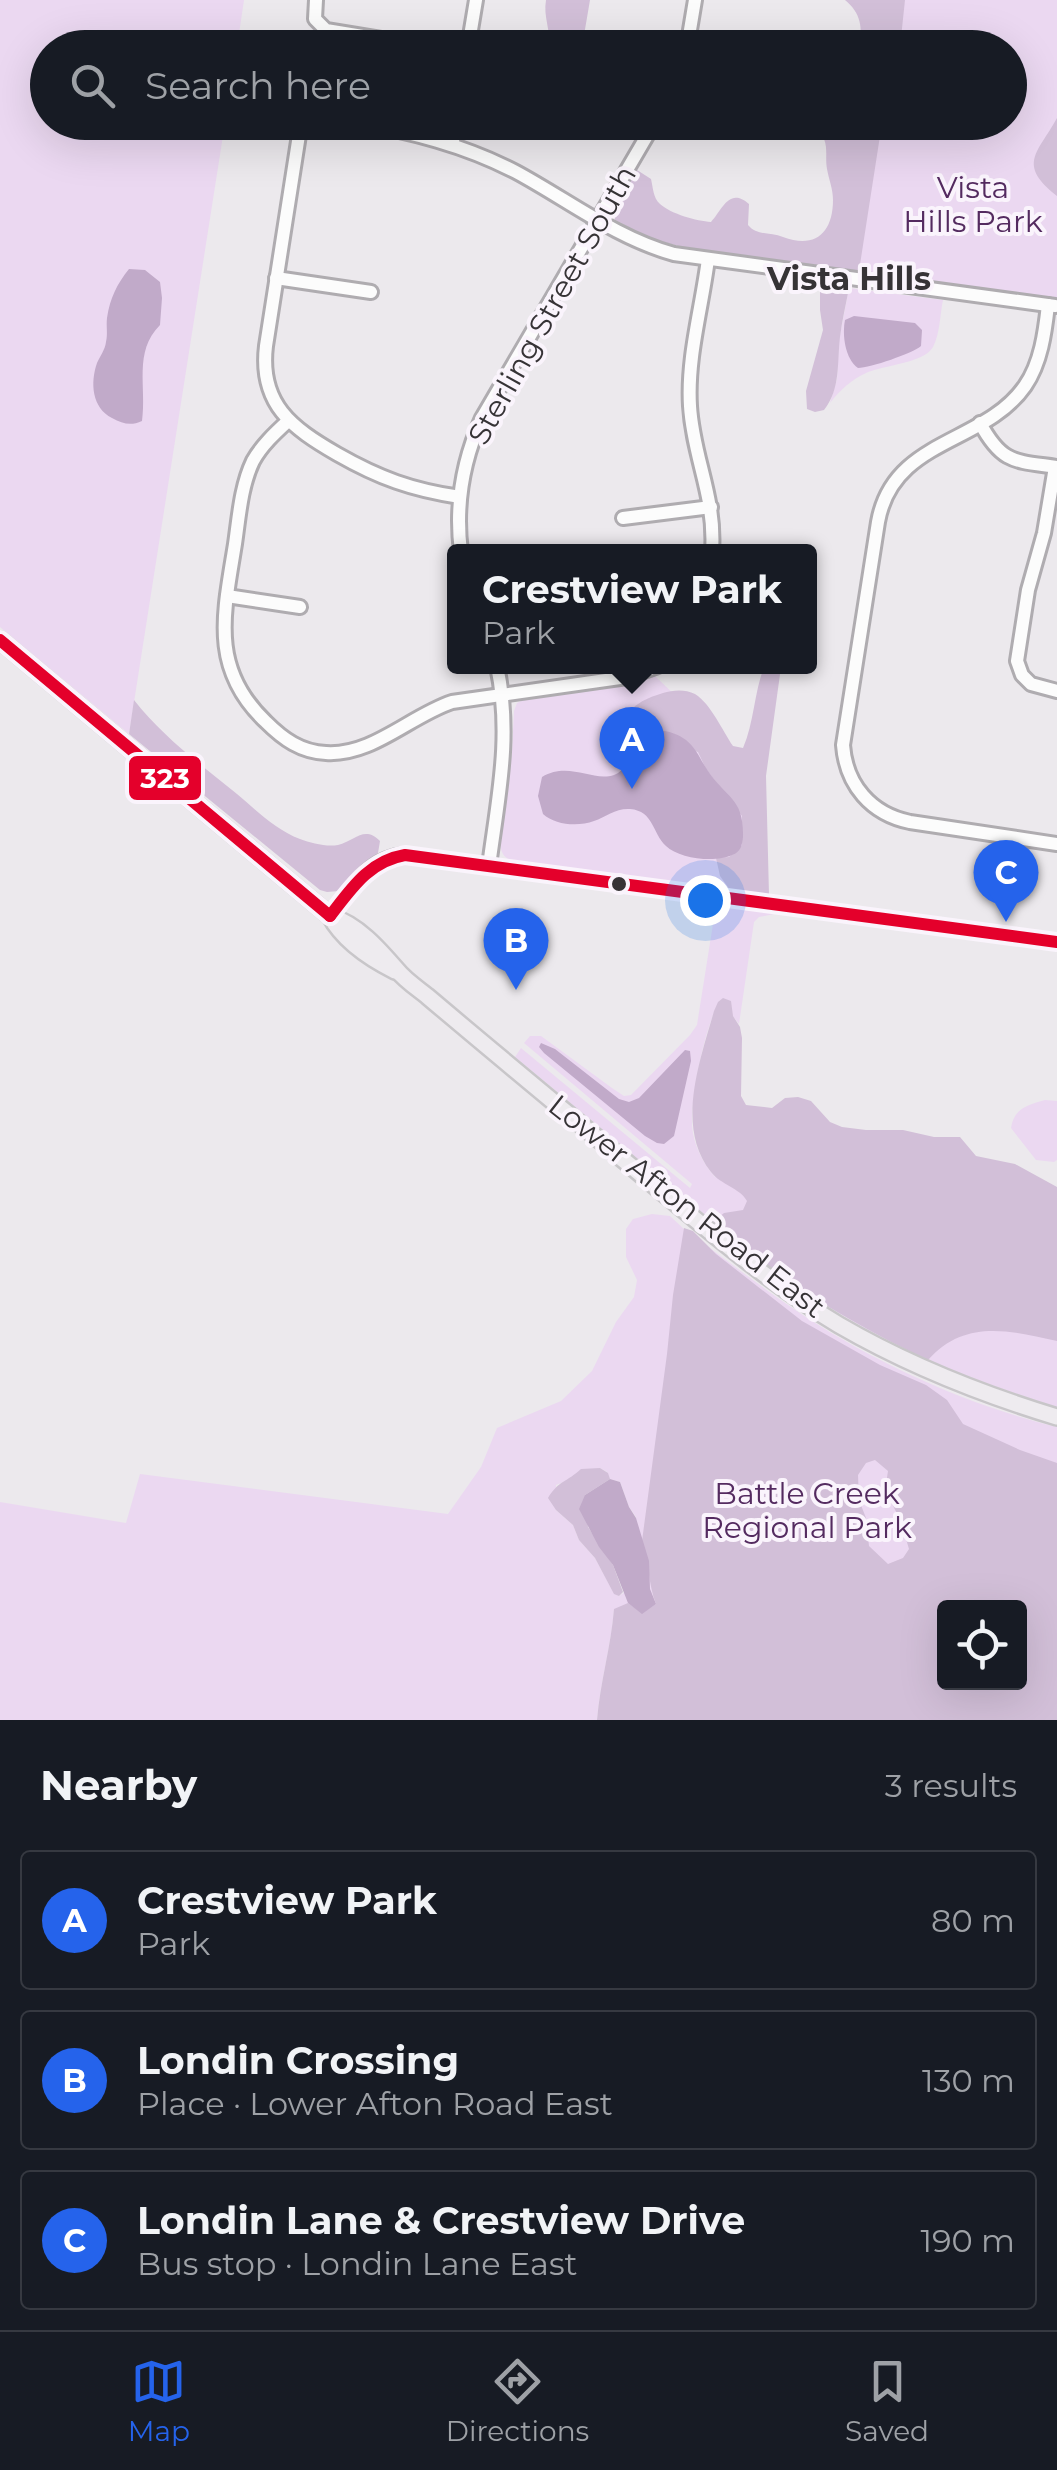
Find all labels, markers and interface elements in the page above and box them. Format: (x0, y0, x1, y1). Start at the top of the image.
search box (30, 30, 1027, 140)
icon: search (65, 58, 120, 113)
text: Search here (145, 62, 371, 109)
street label: Sterling Street South (460, 159, 644, 451)
park label: Vista Hills Park (903, 169, 1043, 240)
district label: Vista Hills (766, 259, 931, 298)
popup (447, 544, 817, 674)
text: Crestview Park (482, 566, 782, 613)
text: Park (482, 613, 555, 652)
pin: A (600, 706, 664, 789)
line badge: 323 (127, 754, 203, 802)
text: 323 (139, 761, 190, 795)
pin: C (974, 840, 1038, 922)
unlabelled marker (609, 874, 629, 894)
your location (680, 875, 731, 926)
pin: B (484, 908, 548, 990)
street label: Lower Afton Road East (541, 1087, 833, 1325)
park label: Battle Creek Regional Park (702, 1475, 912, 1546)
map controls (937, 1600, 1027, 1690)
button: locate (937, 1600, 1027, 1690)
text: Nearby (40, 1759, 197, 1811)
text: 3 results (885, 1766, 1017, 1805)
text: Crestview Park (137, 1877, 437, 1924)
text: A (62, 1901, 87, 1940)
text: 80 m (931, 1901, 1015, 1940)
text: Park (137, 1924, 210, 1963)
text: Londin Crossing (137, 2037, 459, 2084)
text: B (62, 2061, 87, 2100)
text: 130 m (922, 2061, 1015, 2100)
text: Place · Lower Afton Road East (137, 2084, 613, 2123)
text: Londin Lane & Crestview Drive (137, 2197, 745, 2244)
text: C (63, 2221, 86, 2260)
text: 190 m (920, 2221, 1015, 2260)
text: Bus stop · Londin Lane East (137, 2244, 578, 2283)
tab: Map (128, 2354, 190, 2448)
tab: Directions (446, 2354, 589, 2448)
tab: Saved (845, 2354, 929, 2448)

